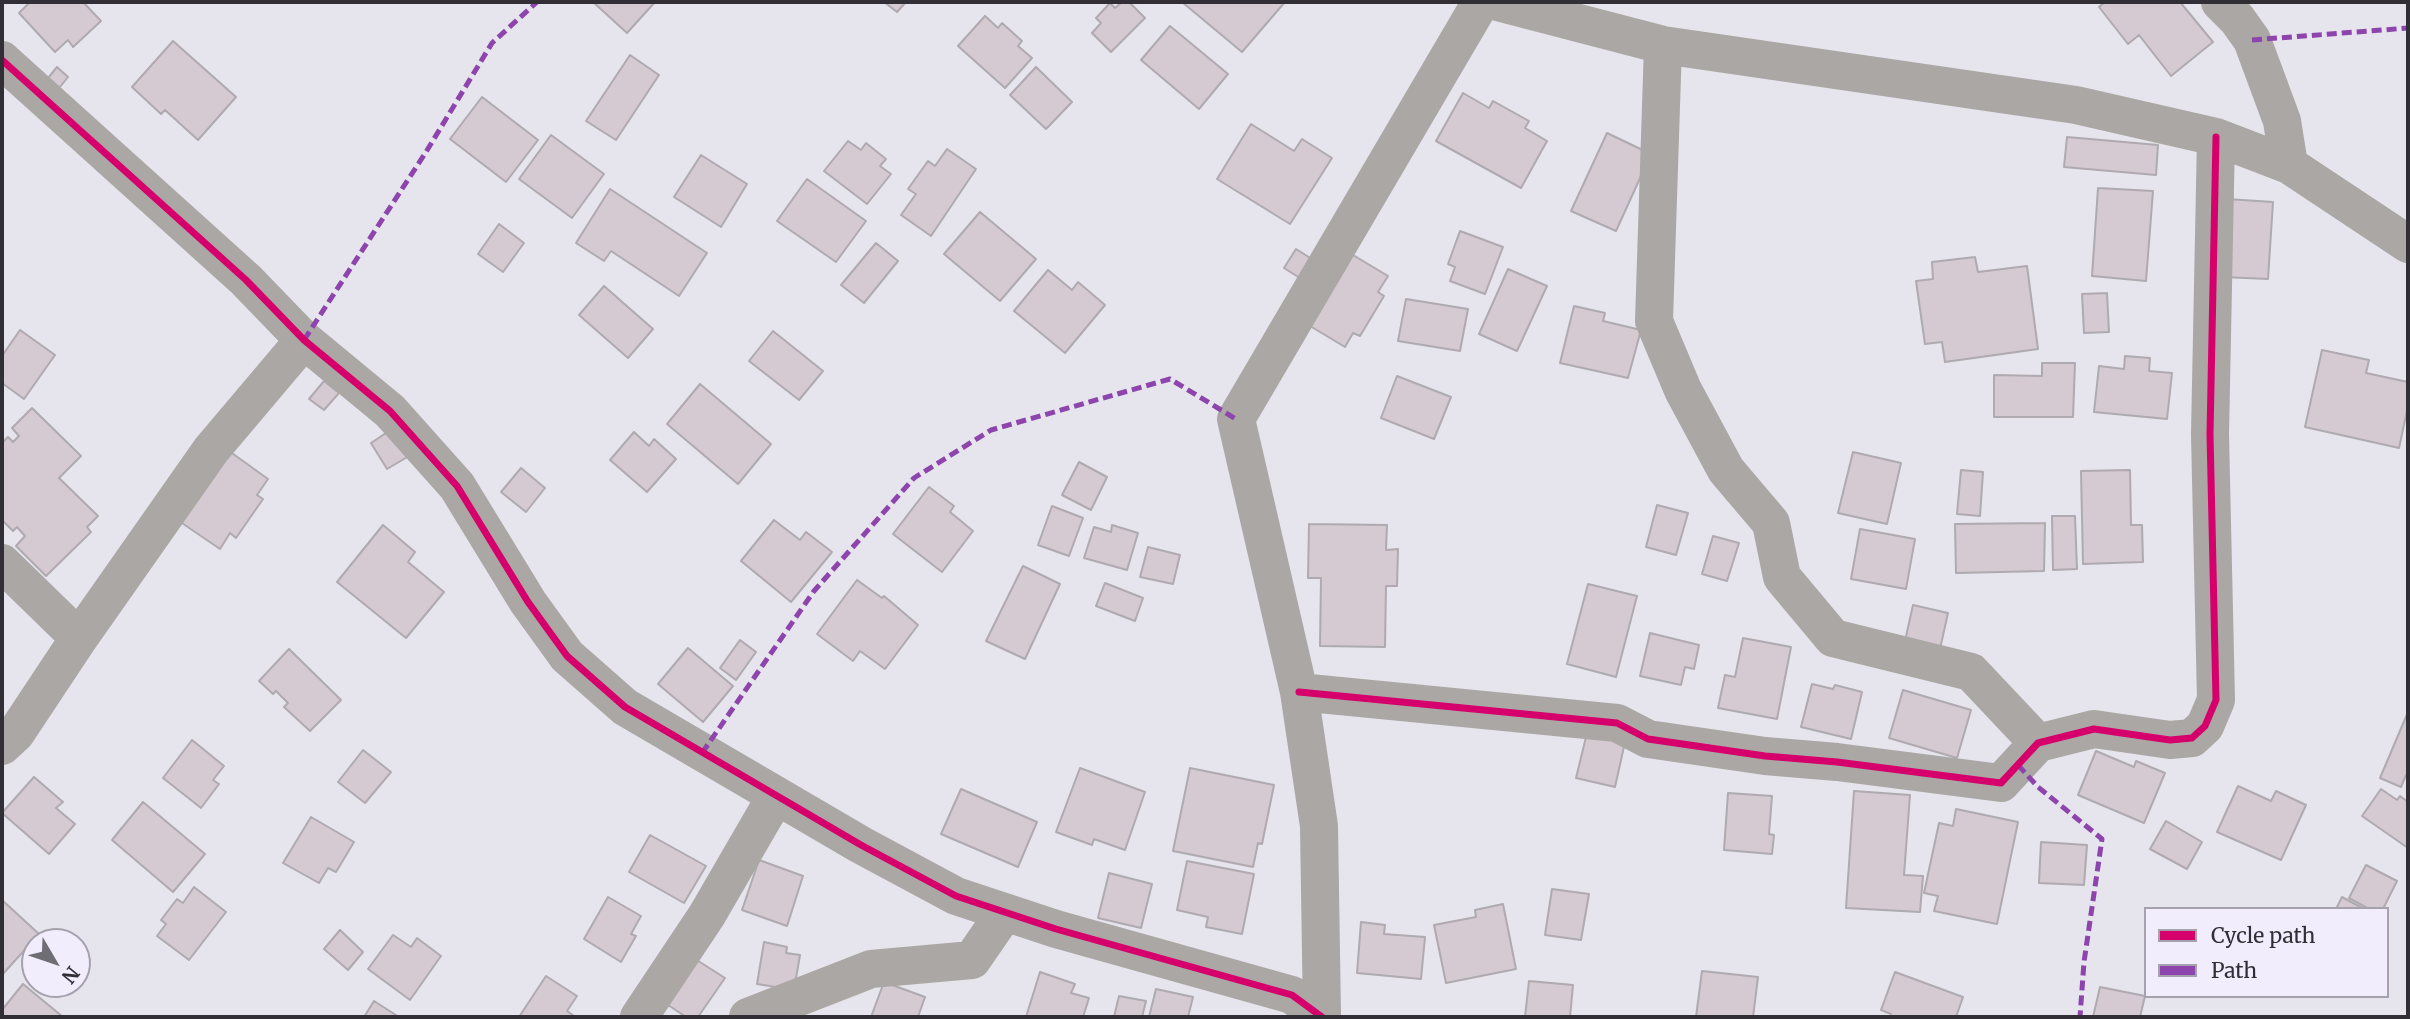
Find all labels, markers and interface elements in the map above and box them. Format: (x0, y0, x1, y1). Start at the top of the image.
legend (2144, 907, 2389, 998)
text: Cycle path (2211, 922, 2315, 949)
north arrow (21, 928, 91, 998)
text: Path (2211, 957, 2257, 984)
text: N (57, 962, 85, 988)

